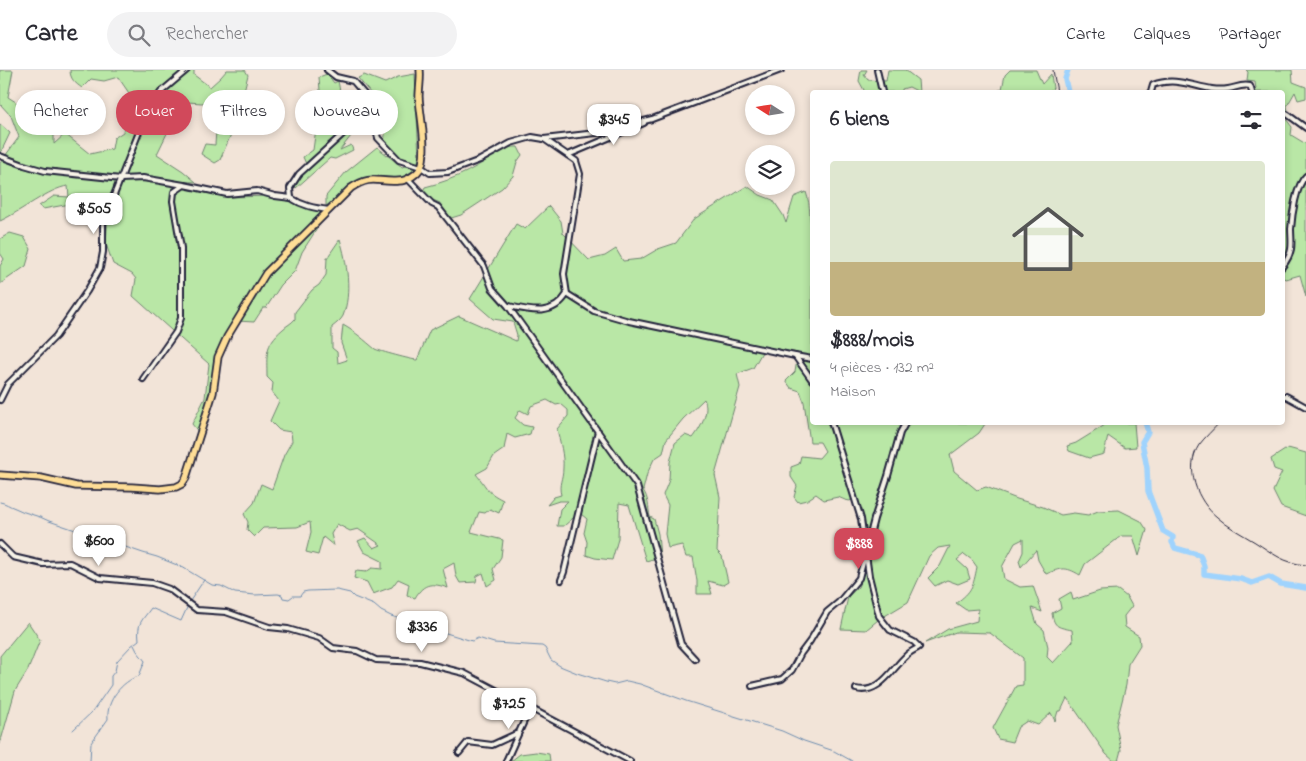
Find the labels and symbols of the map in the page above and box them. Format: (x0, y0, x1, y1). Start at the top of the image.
north arrow (745, 85, 795, 135)
pin: $345 (584, 104, 644, 146)
pin: $505 (64, 192, 124, 235)
pin: $600 (69, 524, 129, 567)
pin: $888 (829, 528, 889, 570)
pin: $336 (392, 610, 452, 653)
pin: $725 (479, 688, 539, 730)

